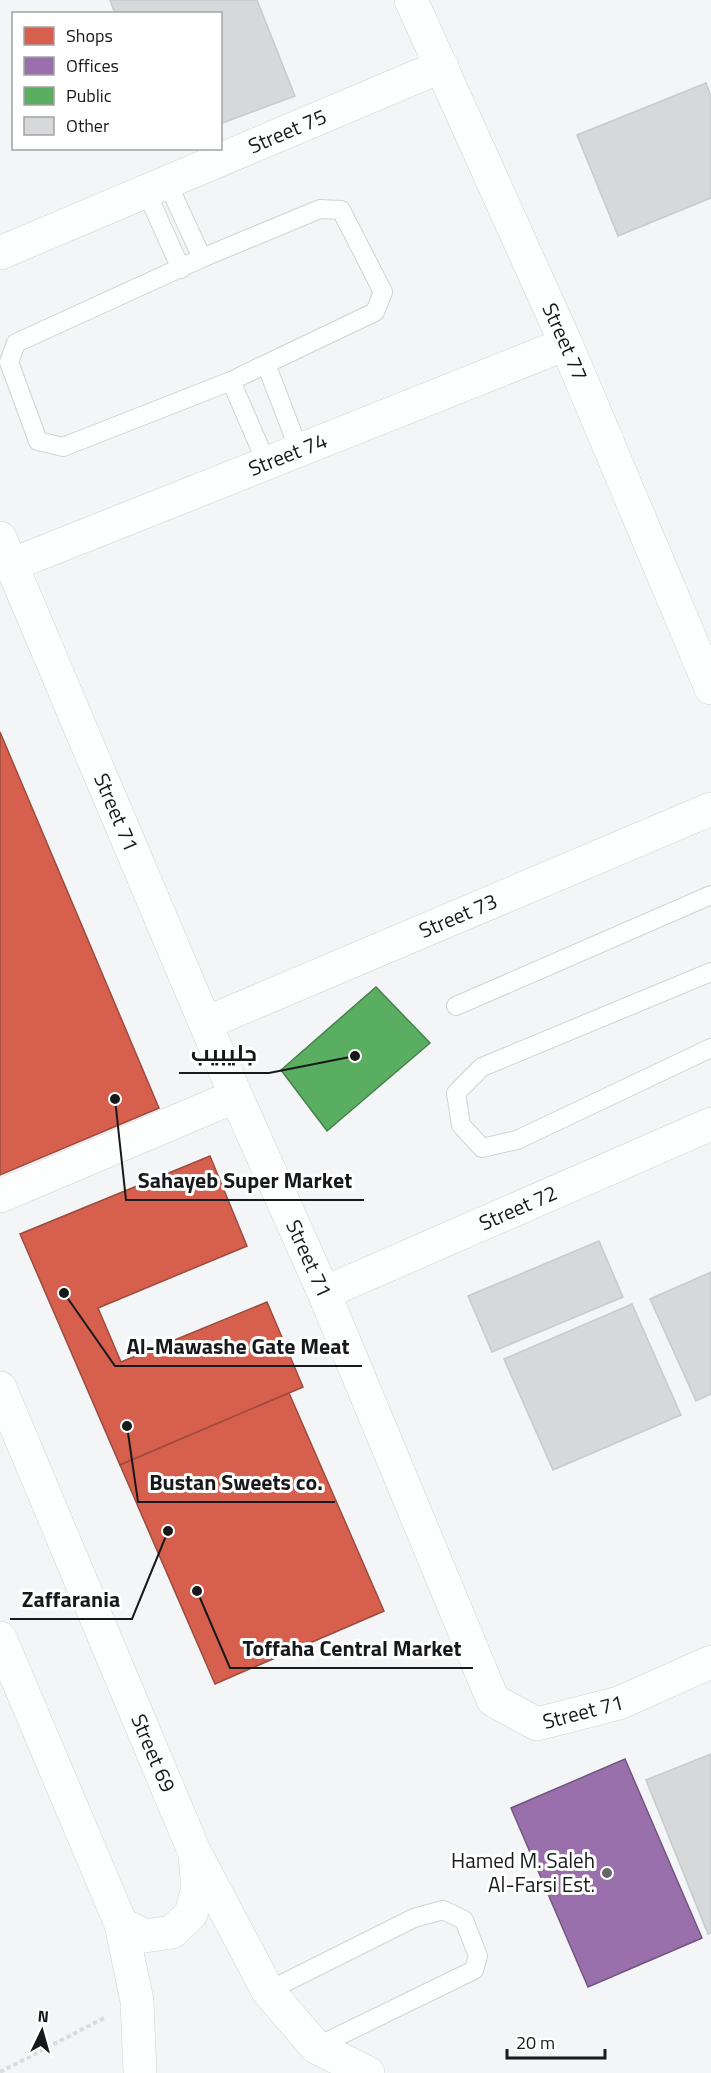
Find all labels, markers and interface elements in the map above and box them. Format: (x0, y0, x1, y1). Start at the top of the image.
legend (12, 12, 222, 150)
text: Shops (66, 22, 113, 49)
text: Offices (66, 52, 119, 79)
text: Public (66, 82, 112, 109)
street label: Street 75 (243, 100, 331, 161)
text: Other (66, 112, 109, 139)
street label: Street 77 (534, 297, 597, 386)
street label: Street 74 (243, 424, 332, 484)
street label: Street 71 (86, 768, 148, 856)
street label: Street 73 (414, 884, 502, 946)
callout: جليبيب (179, 1033, 269, 1073)
text: جليبيب (191, 1036, 257, 1070)
callout: Sahayeb Super Market (126, 1160, 364, 1200)
text: Sahayeb Super Market (138, 1163, 352, 1197)
street label: Street 72 (474, 1176, 562, 1238)
street label: Street 71 (278, 1214, 341, 1302)
callout: Al-Mawashe Gate Meat (115, 1326, 362, 1366)
text: Al-Mawashe Gate Meat (127, 1329, 350, 1363)
callout: Bustan Sweets co. (138, 1462, 335, 1502)
text: Bustan Sweets co. (149, 1465, 323, 1499)
callout: Zaffarania (10, 1579, 132, 1619)
text: Zaffarania (22, 1582, 120, 1616)
callout: Toffaha Central Market (230, 1628, 473, 1668)
text: Toffaha Central Market (243, 1631, 462, 1665)
street label: Street 71 (539, 1686, 627, 1737)
street label: Street 69 (123, 1709, 185, 1797)
place label: Hamed M. Saleh Al-Farsi Est. (451, 1844, 595, 1900)
marker: Hamed M. Saleh Al-Farsi Est. (600, 1866, 614, 1880)
north arrow (12, 2001, 72, 2061)
text: N (37, 2004, 50, 2028)
scale bar (507, 2022, 604, 2060)
text: 20 m (516, 2029, 555, 2056)

